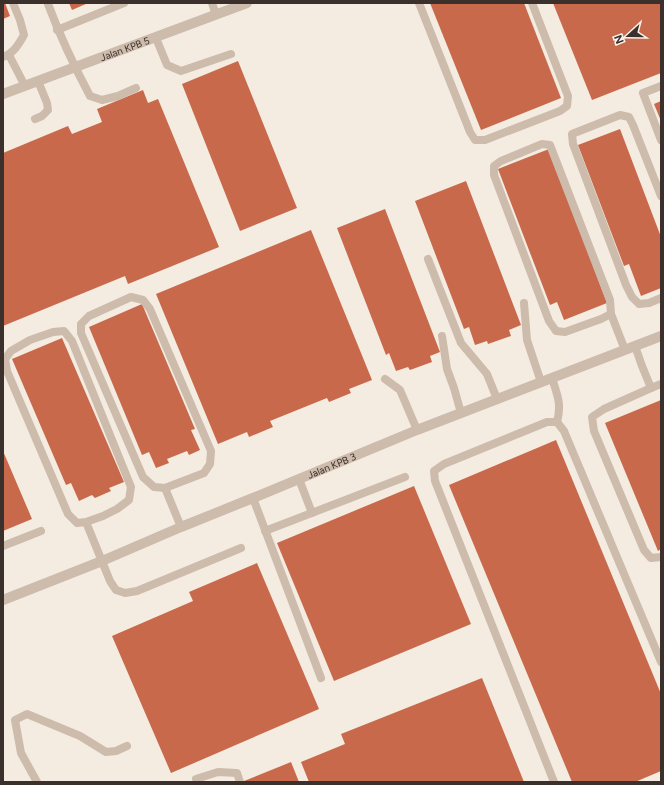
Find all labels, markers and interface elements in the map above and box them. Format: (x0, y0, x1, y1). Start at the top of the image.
north arrow (608, 16, 648, 56)
text: N (612, 33, 627, 46)
street label: Jalan KPB 5 (98, 34, 152, 64)
street label: Jalan KPB 3 (305, 450, 358, 482)

